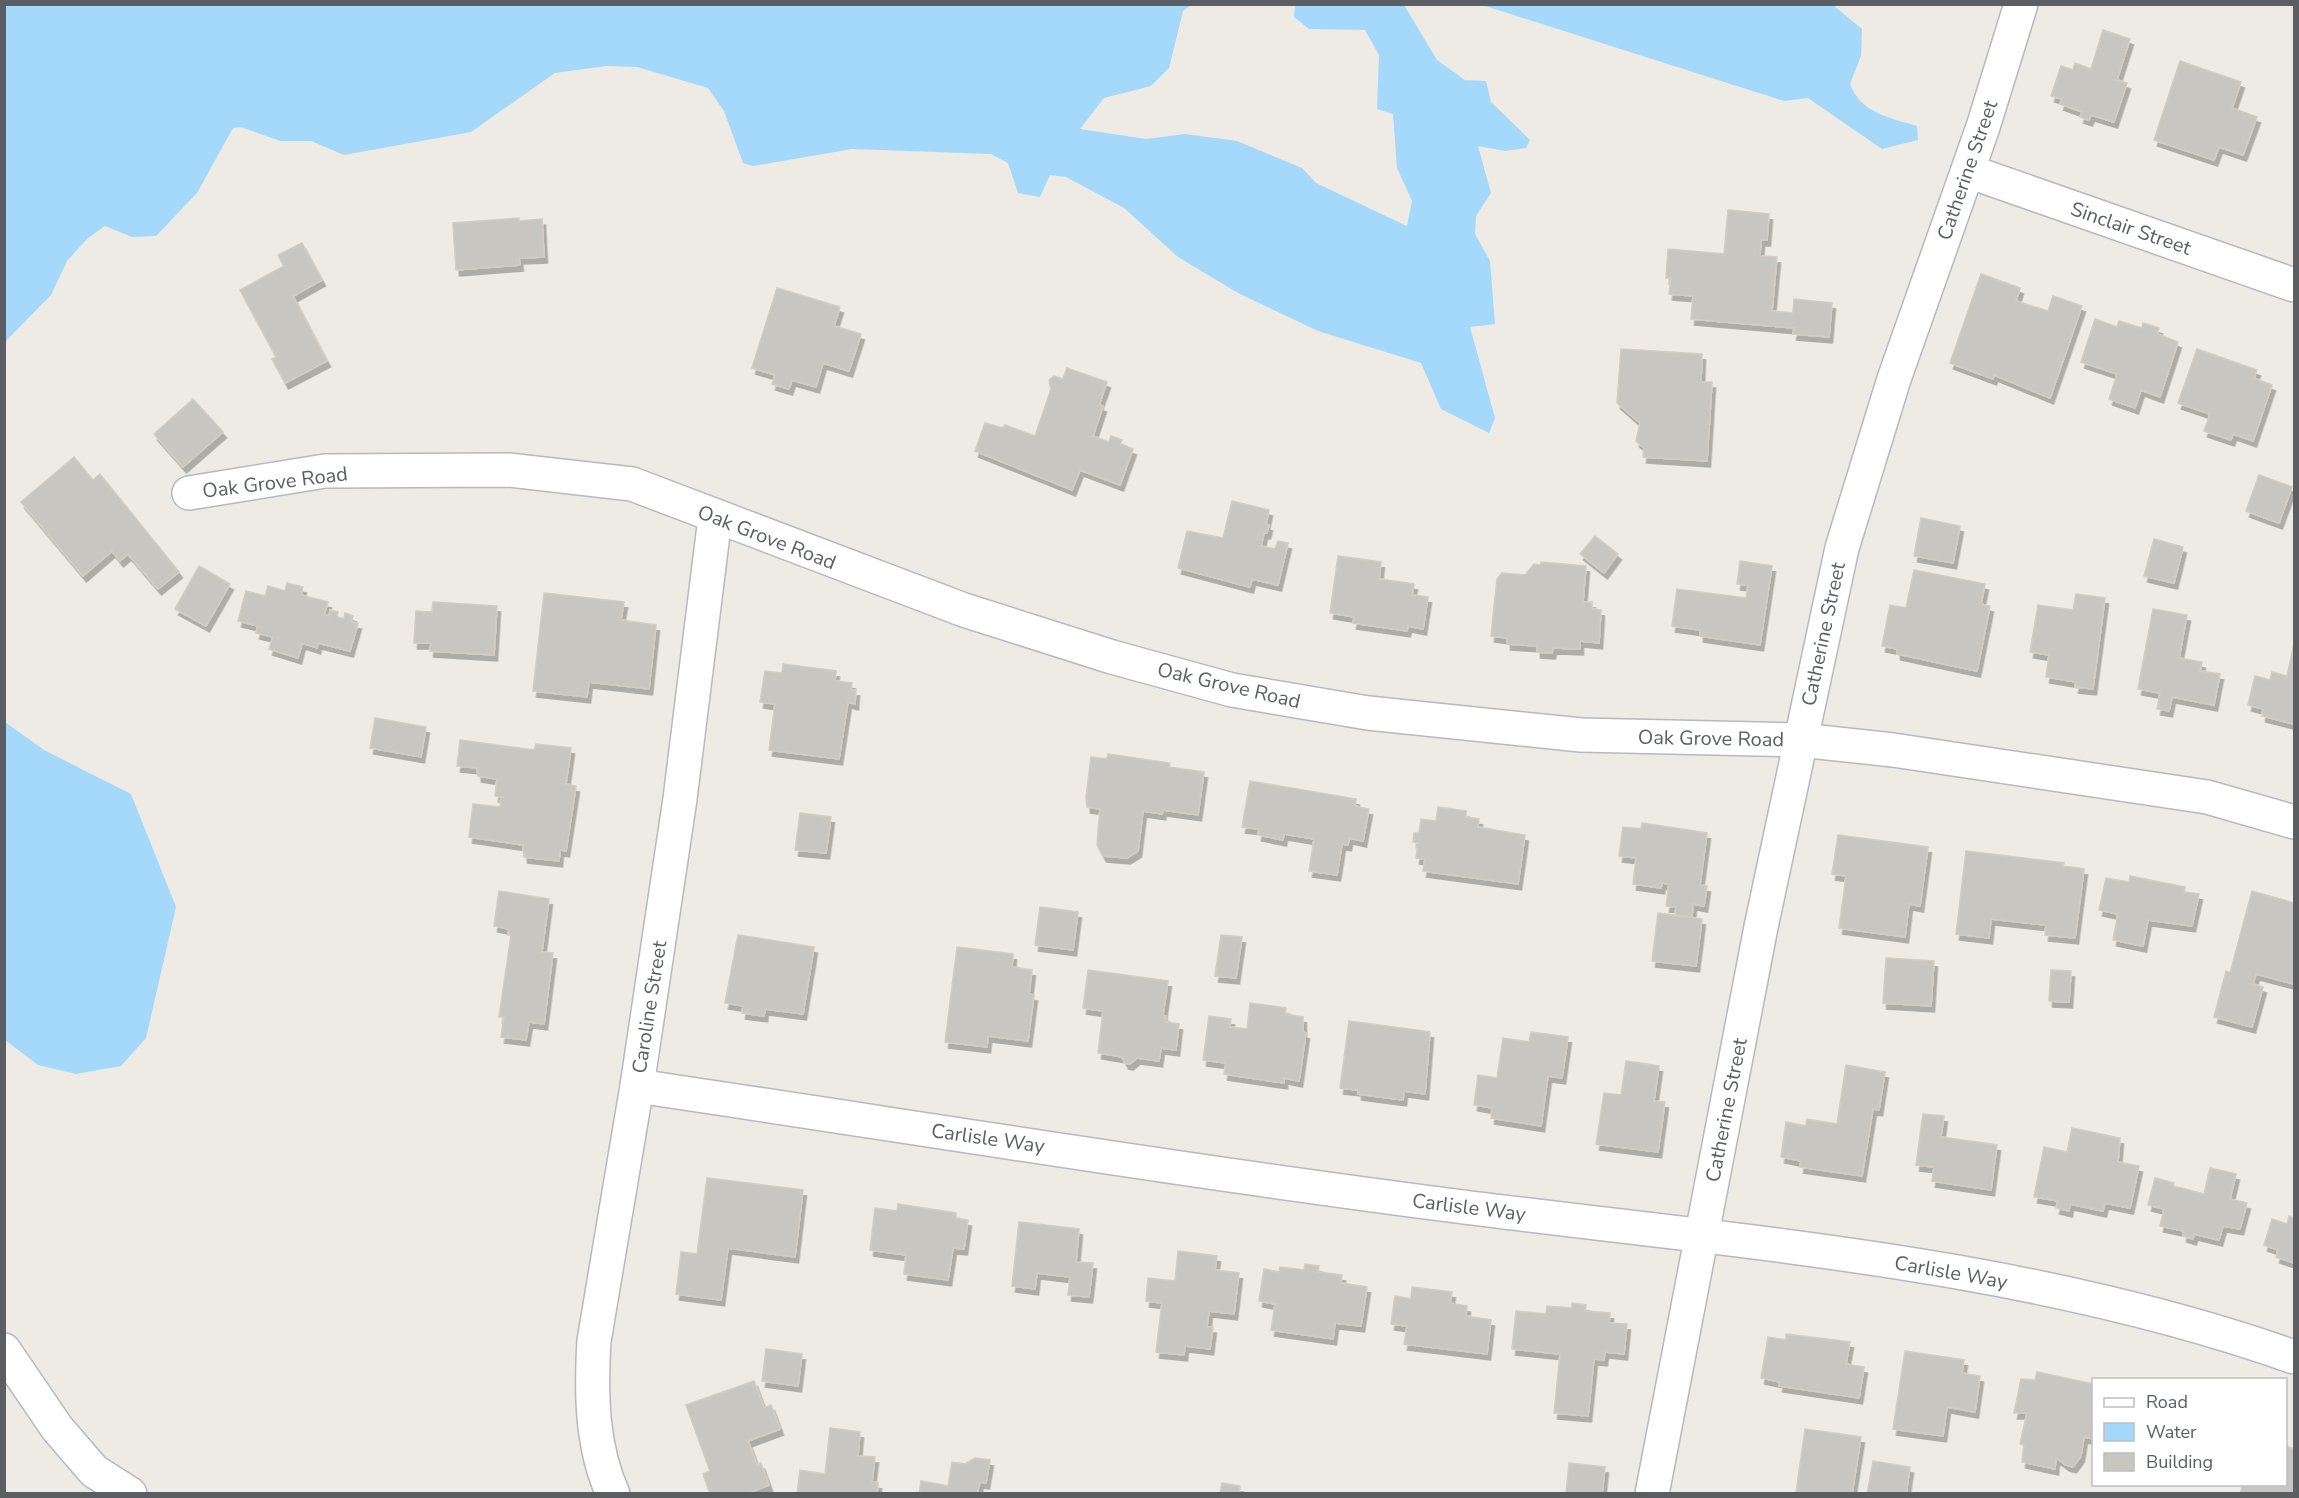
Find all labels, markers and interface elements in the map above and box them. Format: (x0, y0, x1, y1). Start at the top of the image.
street label: Catherine Street (1931, 96, 2004, 244)
street label: Sinclair Street (2067, 195, 2196, 262)
street label: Oak Grove Road (201, 460, 349, 505)
street label: Oak Grove Road (694, 499, 840, 576)
street label: Catherine Street (1795, 559, 1852, 708)
street label: Oak Grove Road (1155, 656, 1303, 715)
street label: Oak Grove Road (1638, 724, 1784, 753)
street label: Caroline Street (626, 938, 673, 1075)
street label: Catherine Street (1699, 1035, 1754, 1184)
street label: Carlisle Way (929, 1117, 1047, 1160)
street label: Carlisle Way (1411, 1187, 1528, 1228)
street label: Carlisle Way (1892, 1249, 2010, 1296)
legend (2092, 1378, 2287, 1486)
text: Road (2146, 1390, 2188, 1414)
text: Water (2146, 1420, 2197, 1444)
text: Building (2146, 1450, 2213, 1474)

